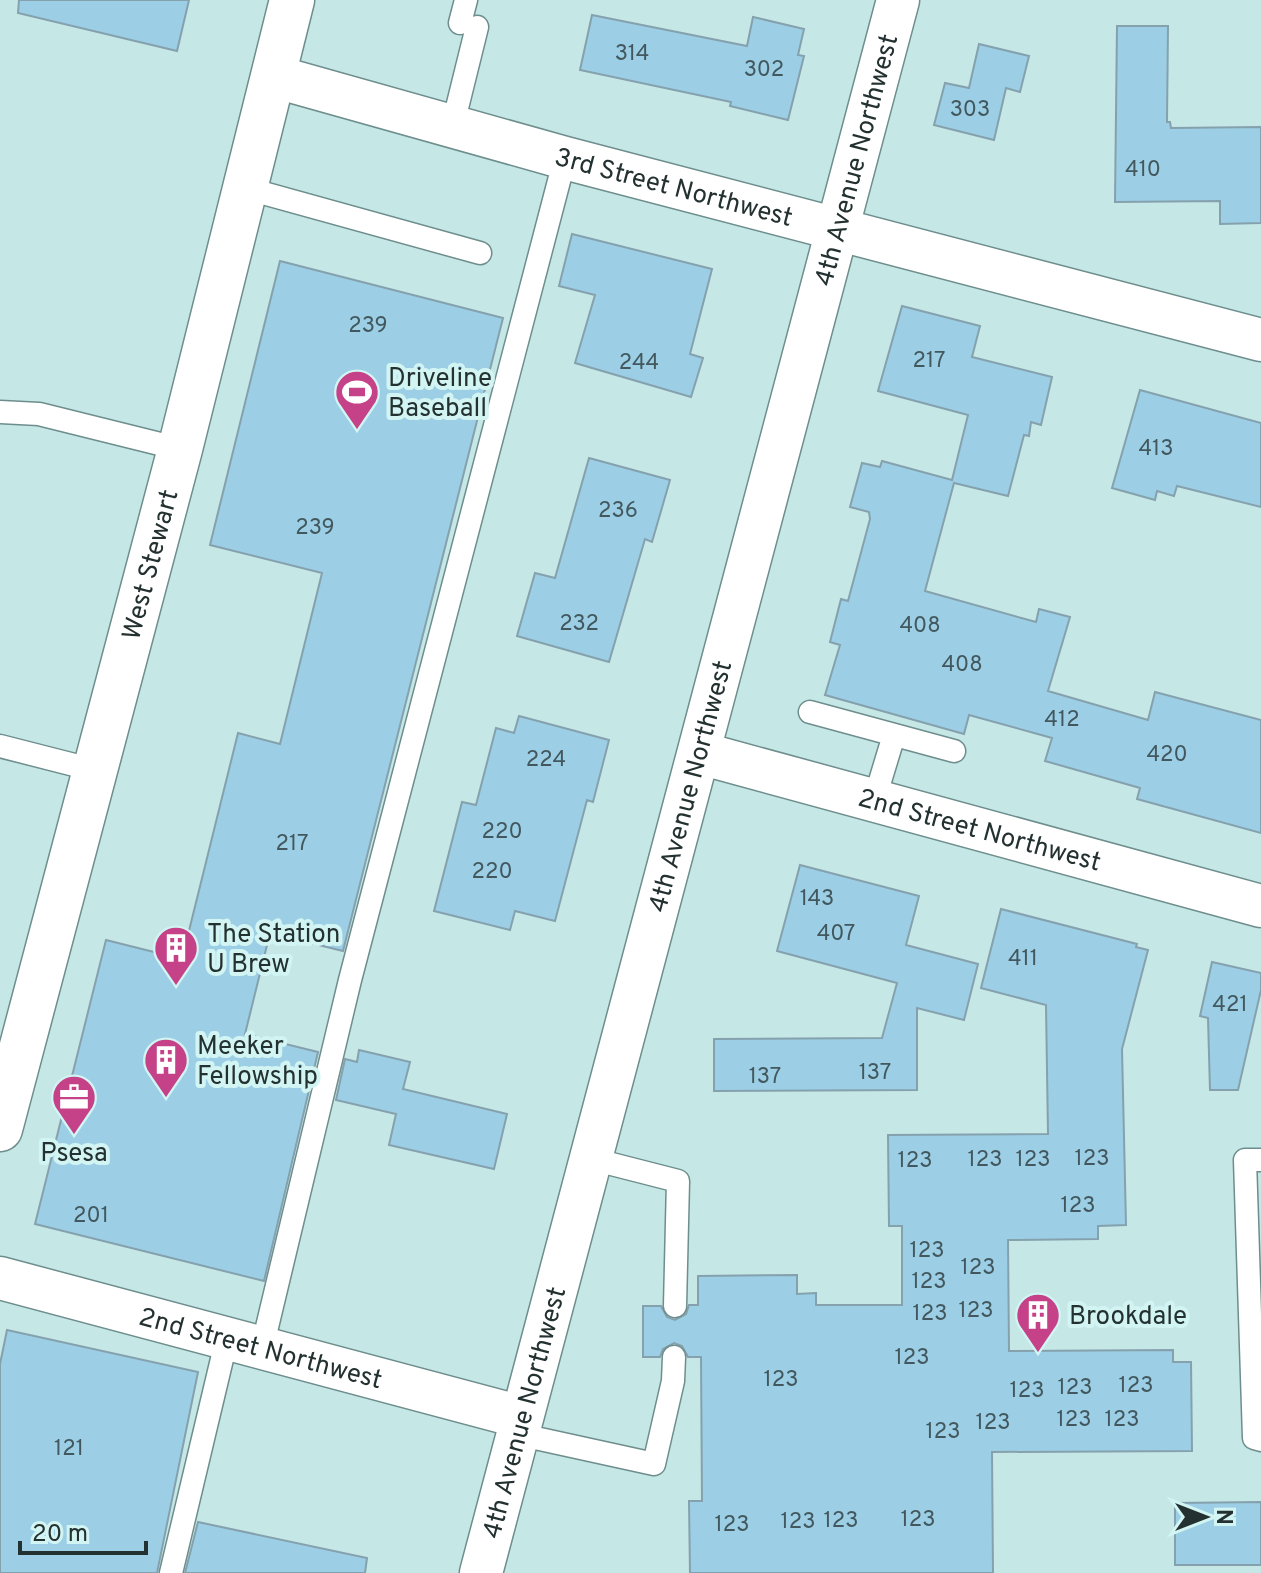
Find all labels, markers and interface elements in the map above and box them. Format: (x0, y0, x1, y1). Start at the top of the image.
street label: 4th Avenue Northwest (809, 31, 907, 290)
house number: 314 (615, 41, 649, 68)
house number: 302 (744, 57, 784, 84)
house number: 303 (950, 97, 990, 124)
street label: 3rd Street Northwest (551, 142, 796, 236)
house number: 410 (1125, 157, 1161, 184)
house number: 239 (348, 313, 388, 340)
house number: 217 (912, 348, 946, 375)
house number: 244 (619, 350, 659, 377)
place label: Driveline Baseball (388, 363, 492, 426)
sports icon: Driveline Baseball (333, 368, 381, 431)
house number: 413 (1138, 436, 1174, 463)
street label: West Stewart (116, 486, 188, 644)
house number: 236 (598, 498, 638, 525)
house number: 239 (295, 515, 335, 542)
house number: 232 (559, 611, 599, 638)
house number: 408 (899, 613, 941, 640)
house number: 408 (941, 652, 983, 679)
street label: 4th Avenue Northwest (643, 657, 741, 916)
house number: 412 (1044, 707, 1080, 734)
house number: 420 (1146, 742, 1188, 769)
house number: 224 (526, 747, 566, 774)
street label: 2nd Street Northwest (854, 783, 1104, 881)
house number: 220 (481, 819, 523, 846)
house number: 217 (275, 831, 309, 858)
house number: 220 (471, 859, 513, 886)
house number: 143 (800, 886, 834, 913)
place label: The Station U Brew (207, 919, 340, 982)
house number: 407 (817, 921, 855, 948)
building icon: The Station U Brew (152, 924, 200, 987)
house number: 411 (1008, 946, 1038, 973)
house number: 421 (1212, 992, 1248, 1019)
place label: Meeker Fellowship (197, 1031, 318, 1094)
building icon: Meeker Fellowship (142, 1036, 190, 1099)
house number: 137 (859, 1060, 891, 1087)
house number: 137 (749, 1064, 781, 1091)
office icon: Psesa (50, 1073, 98, 1136)
place label: Psesa (40, 1138, 108, 1171)
house number: 123 (1075, 1146, 1109, 1173)
house number: 123 (968, 1147, 1002, 1174)
house number: 123 (1016, 1147, 1050, 1174)
house number: 123 (898, 1148, 932, 1175)
house number: 123 (1061, 1193, 1095, 1220)
house number: 201 (73, 1203, 109, 1230)
house number: 123 (910, 1238, 944, 1265)
house number: 123 (961, 1255, 995, 1282)
house number: 123 (912, 1269, 946, 1296)
street label: 4th Avenue Northwest (477, 1284, 575, 1543)
building icon: Brookdale (1014, 1291, 1062, 1354)
house number: 123 (959, 1298, 993, 1325)
house number: 123 (913, 1301, 947, 1328)
place label: Brookdale (1069, 1301, 1187, 1334)
street label: 2nd Street Northwest (135, 1302, 385, 1398)
house number: 123 (895, 1345, 929, 1372)
house number: 123 (764, 1367, 798, 1394)
house number: 123 (1119, 1373, 1153, 1400)
house number: 123 (1058, 1375, 1092, 1402)
house number: 123 (1010, 1378, 1044, 1405)
house number: 123 (1057, 1407, 1091, 1434)
house number: 123 (1105, 1407, 1139, 1434)
house number: 123 (976, 1410, 1010, 1437)
house number: 123 (926, 1419, 960, 1446)
house number: 121 (54, 1436, 84, 1463)
north arrow (1165, 1477, 1245, 1557)
scale bar (20, 1505, 146, 1555)
house number: 123 (901, 1507, 935, 1534)
house number: 123 (824, 1508, 858, 1535)
house number: 123 (781, 1509, 815, 1536)
text: N (1209, 1509, 1236, 1525)
house number: 123 (715, 1512, 749, 1539)
text: 20 m (32, 1520, 88, 1550)

